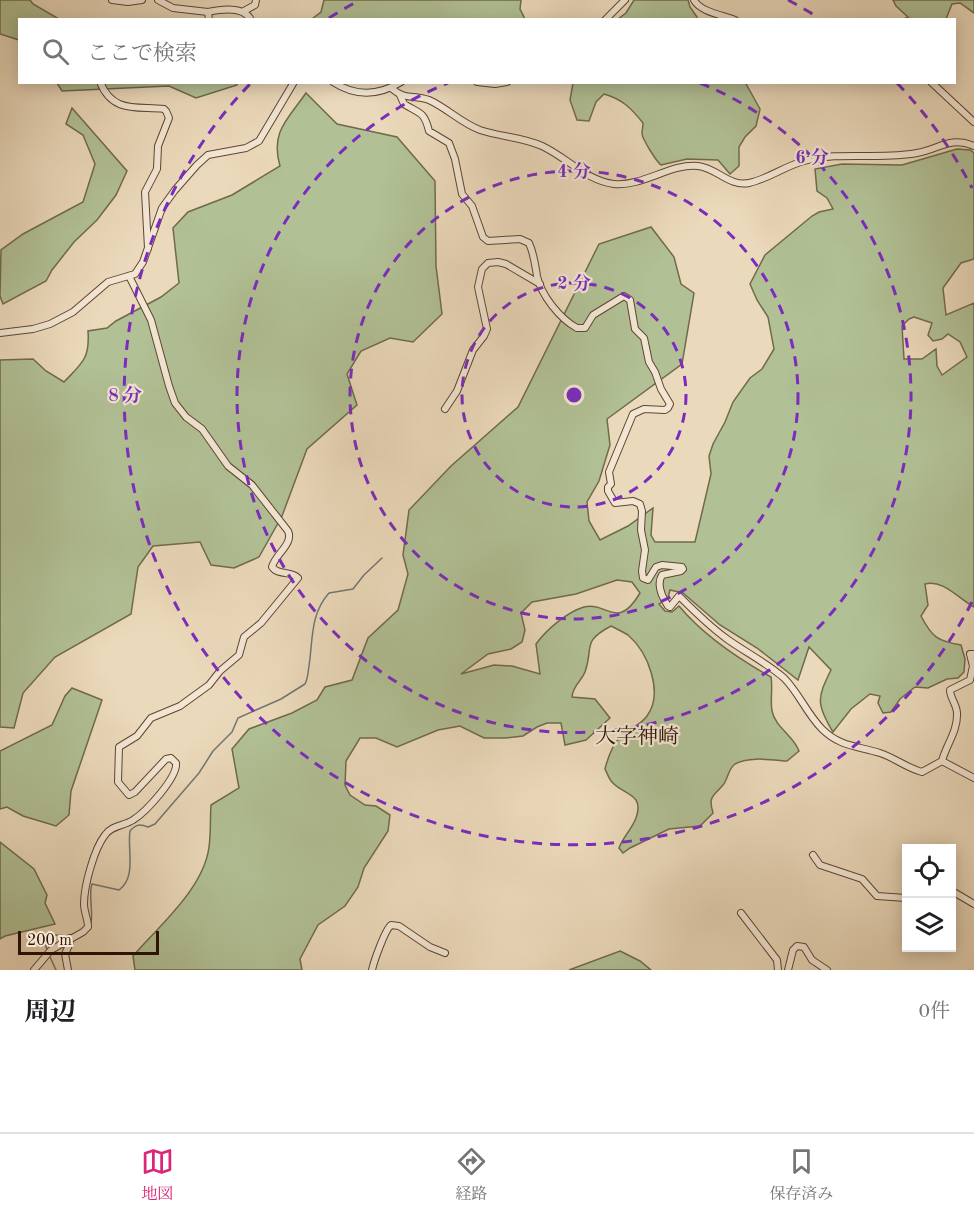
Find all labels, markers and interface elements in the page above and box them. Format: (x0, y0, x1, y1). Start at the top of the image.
search box (18, 18, 956, 84)
icon: search (39, 35, 72, 68)
text: ここで検索 (87, 43, 197, 65)
text: 6 分 (795, 147, 829, 167)
text: 4 分 (557, 161, 591, 181)
text: 2 分 (557, 273, 591, 293)
text: 8 分 (108, 385, 142, 405)
centre of rings (564, 385, 584, 405)
district label: 大字神崎 (595, 725, 679, 748)
map controls (902, 844, 956, 952)
button: locate (902, 844, 956, 898)
button: layers (902, 898, 956, 952)
scale bar (18, 928, 159, 956)
text: 200 m (27, 933, 72, 949)
text: 周辺 (24, 1000, 76, 1026)
text: 0件 (918, 1002, 950, 1022)
tab: 地図 (141, 1145, 174, 1205)
tab: 経路 (455, 1145, 488, 1205)
tab: 保存済み (769, 1145, 833, 1205)

